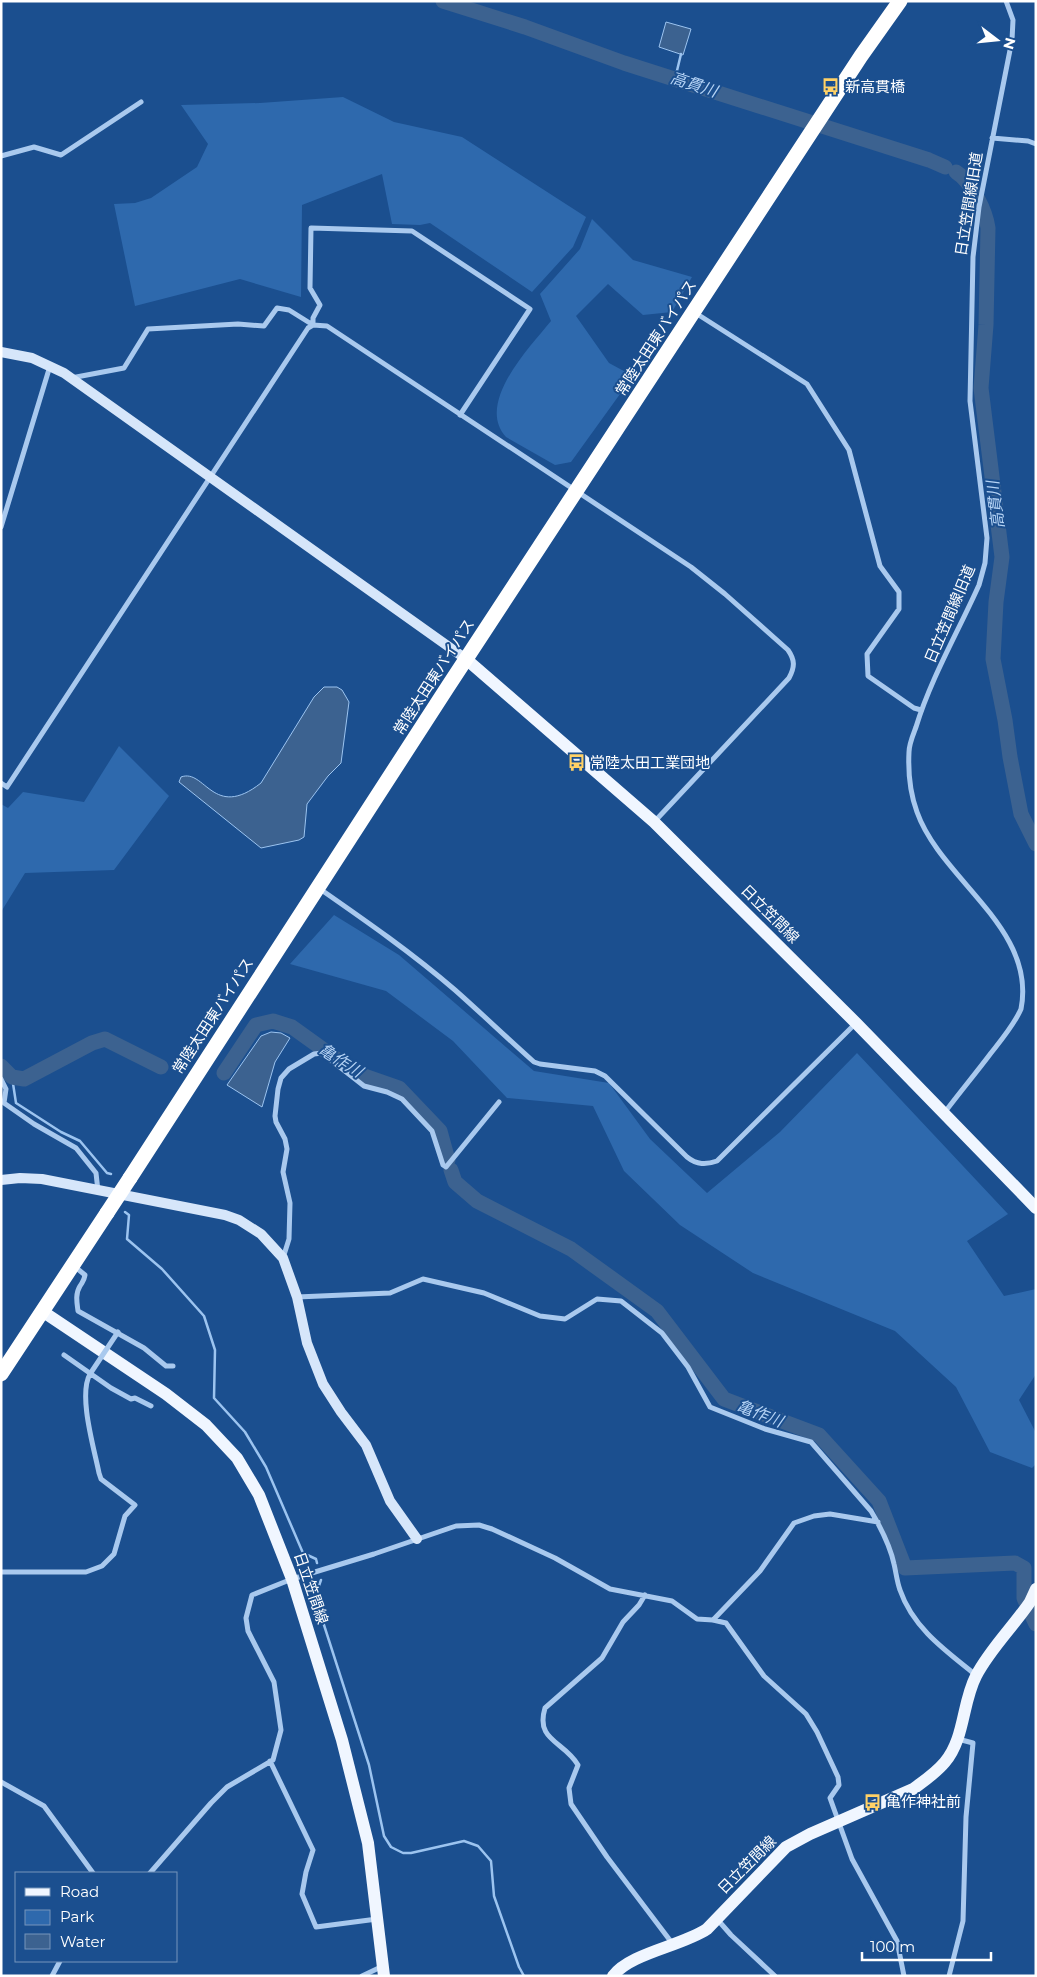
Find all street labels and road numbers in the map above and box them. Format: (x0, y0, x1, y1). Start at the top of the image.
street label: 日立笠間線旧道 (951, 151, 986, 257)
street label: 常陸太田東バイパス (611, 276, 700, 399)
street label: 日立笠間線旧道 (920, 562, 979, 666)
street label: 常陸太田東バイパス (389, 615, 478, 738)
street label: 日立笠間線 (737, 880, 804, 947)
street label: 常陸太田東バイパス (168, 954, 257, 1077)
street label: 日立笠間線 (290, 1549, 333, 1626)
street label: 日立笠間線 (713, 1831, 780, 1898)

